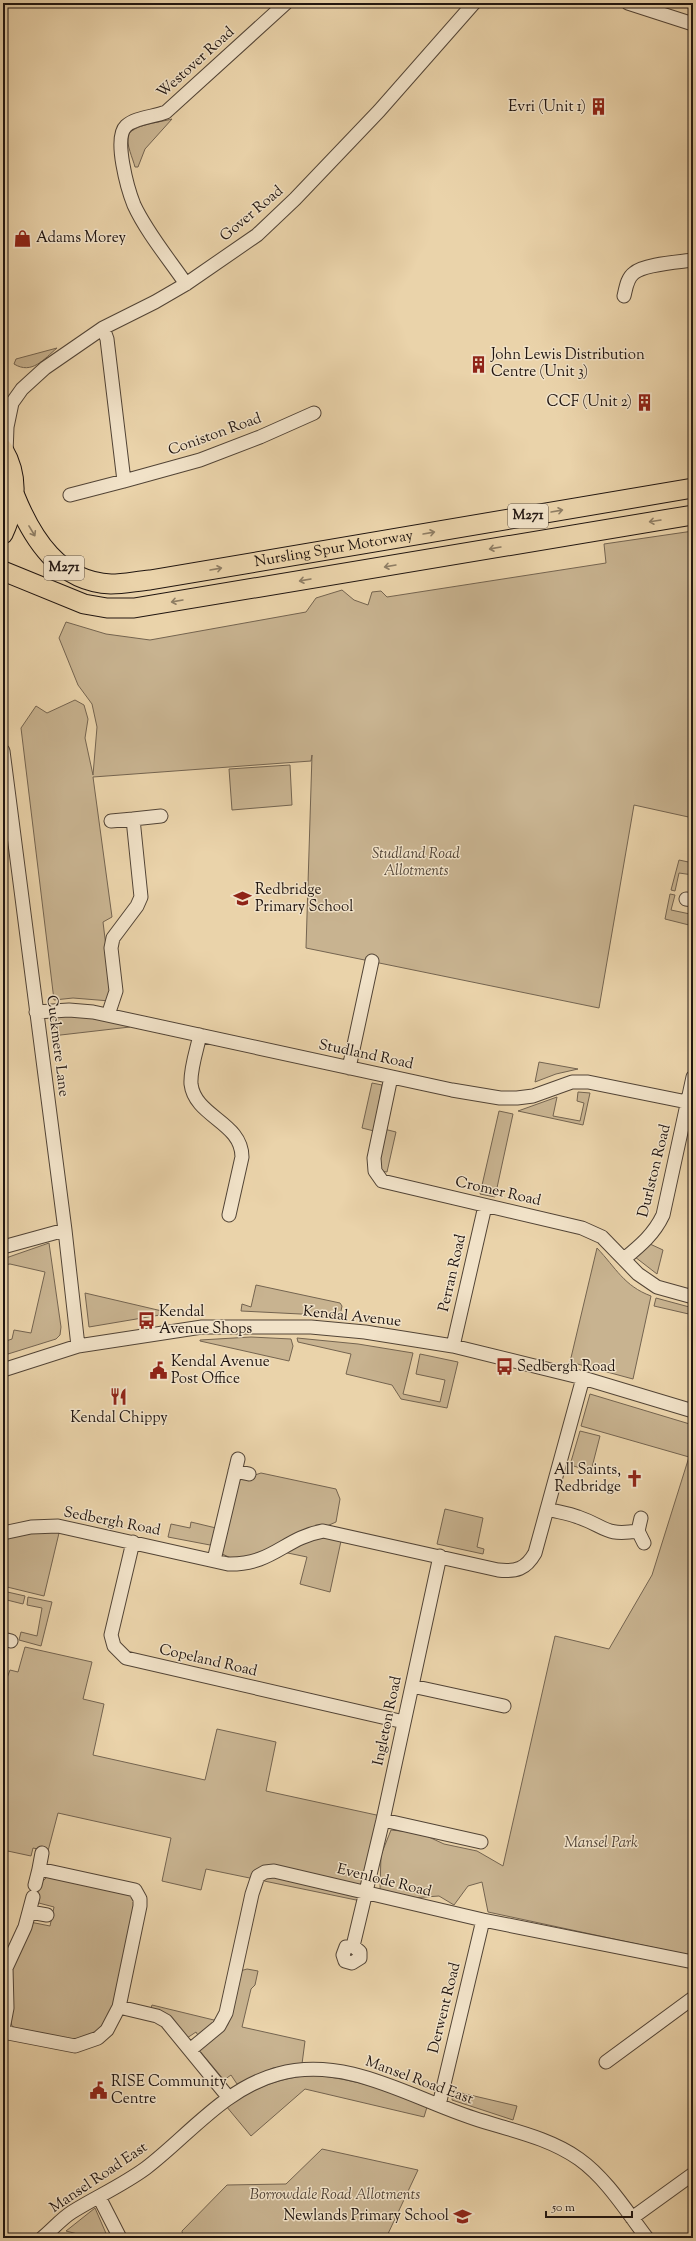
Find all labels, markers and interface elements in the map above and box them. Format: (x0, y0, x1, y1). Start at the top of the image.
street label: Westover Road (153, 22, 240, 104)
place label: Evri (Unit 1) (508, 97, 586, 118)
building icon: Evri (Unit 1) (589, 97, 609, 117)
street label: Gover Road (216, 181, 289, 247)
shop icon: Adams Morey (13, 228, 33, 248)
place label: Adams Morey (36, 228, 126, 249)
place label: John Lewis Distribution Centre (Unit 3) (490, 345, 645, 383)
building icon: John Lewis Distribution Centre (Unit 3) (468, 354, 488, 374)
place label: CCF (Unit 2) (547, 392, 632, 413)
building icon: CCF (Unit 2) (635, 392, 655, 412)
street label: Coniston Road (165, 408, 265, 462)
road number: M271 (508, 504, 548, 528)
one-way arrow (550, 507, 563, 515)
one-way arrow (648, 518, 661, 526)
one-way arrow (28, 525, 36, 537)
street label: Nursling Spur Motorway (253, 525, 415, 573)
one-way arrow (422, 528, 435, 536)
one-way arrow (489, 544, 502, 552)
road number: M271 (44, 556, 84, 580)
one-way arrow (384, 562, 397, 570)
one-way arrow (210, 565, 223, 573)
one-way arrow (299, 576, 312, 584)
one-way arrow (171, 597, 184, 605)
park label: Studland Road Allotments (372, 844, 461, 882)
place label: Redbridge Primary School (255, 880, 353, 918)
school or university icon: Redbridge Primary School (232, 889, 252, 909)
street label: Cuckmere Lane (40, 994, 74, 1098)
street label: Studland Road (317, 1035, 416, 1075)
street label: Durlston Road (633, 1122, 677, 1220)
street label: Cromer Road (453, 1172, 543, 1212)
street label: Perran Road (434, 1232, 472, 1314)
street label: Kendal Avenue (302, 1301, 402, 1333)
place label: Kendal Avenue Shops (159, 1302, 252, 1340)
bus stop icon: Kendal Avenue Shops (136, 1311, 156, 1331)
place label: Kendal Avenue Post Office (171, 1352, 270, 1390)
bus stop icon: Sedbergh Road (494, 1357, 514, 1377)
place label: Sedbergh Road (517, 1357, 616, 1378)
public building icon: Kendal Avenue Post Office (148, 1361, 168, 1381)
restaurant icon: Kendal Chippy (109, 1387, 129, 1407)
place label: Kendal Chippy (70, 1408, 168, 1429)
place label: All Saints, Redbridge (554, 1460, 621, 1498)
church icon: All Saints, Redbridge (624, 1469, 644, 1489)
street label: Sedbergh Road (62, 1502, 163, 1542)
street label: Copeland Road (157, 1640, 260, 1683)
street label: Ingleton Road (368, 1674, 408, 1768)
park label: Mansel Park (564, 1833, 638, 1854)
street label: Evenlode Road (334, 1859, 434, 1903)
street label: Derwent Road (424, 1960, 467, 2056)
street label: Mansel Road East (362, 2052, 476, 2110)
place label: RISE Community Centre (111, 2072, 227, 2110)
public building icon: RISE Community Centre (88, 2081, 108, 2101)
street label: Mansel Road East (46, 2138, 152, 2218)
park label: Borrowdale Road Allotments (250, 2185, 420, 2206)
scale bar (546, 2193, 632, 2219)
text: 50 m (551, 2199, 575, 2217)
place label: Newlands Primary School (284, 2206, 449, 2227)
school or university icon: Newlands Primary School (452, 2206, 472, 2226)

